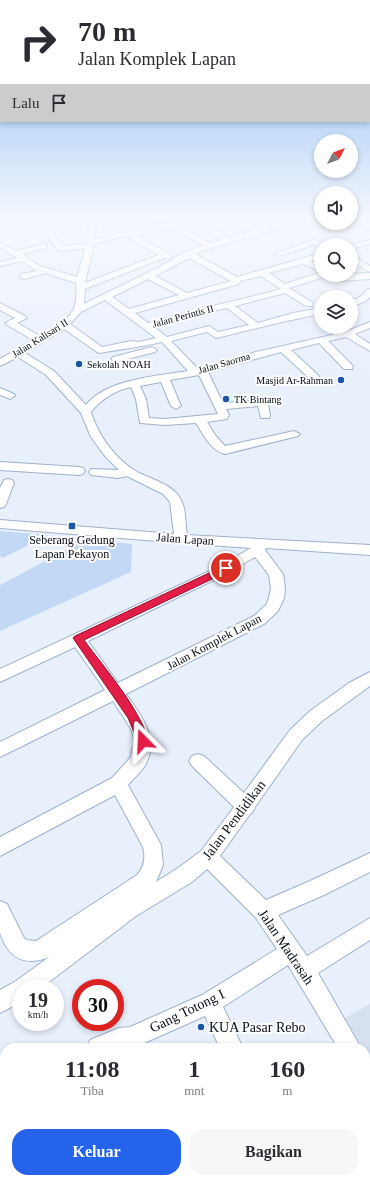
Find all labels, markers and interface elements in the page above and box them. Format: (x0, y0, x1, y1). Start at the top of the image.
icon: right (12, 16, 64, 68)
text: 70 m (78, 16, 136, 47)
text: Jalan Komplek Lapan (78, 49, 236, 69)
icon: arrive (48, 92, 70, 114)
text: Lalu (12, 95, 40, 111)
north arrow (314, 134, 358, 178)
map controls (314, 134, 358, 334)
button: sound (314, 186, 358, 230)
button: search (314, 238, 358, 282)
button: layers (314, 290, 358, 334)
street label: Jalan Perintis II (151, 303, 215, 329)
street label: Jalan Kalisari II (10, 316, 70, 360)
street label: Jalan Saorma (197, 350, 252, 376)
marker: Sekolah NOAH (74, 359, 84, 369)
place label: Sekolah NOAH (87, 359, 151, 370)
place label: Masjid Ar-Rahman (256, 375, 333, 386)
marker: Masjid Ar-Rahman (336, 375, 346, 385)
marker: TK Bintang (221, 394, 231, 404)
place label: TK Bintang (234, 394, 282, 405)
marker: Seberang Gedung Lapan Pekayon (67, 521, 77, 531)
street label: Jalan Lapan (156, 530, 214, 548)
place label: Seberang Gedung Lapan Pekayon (29, 533, 115, 561)
pin (209, 551, 243, 585)
icon: arrive (215, 557, 237, 579)
street label: Jalan Komplek Lapan (164, 611, 264, 673)
position arrow (122, 720, 164, 762)
street label: Jalan Pendidikan (199, 777, 269, 863)
street label: Jalan Madrasah (255, 907, 317, 987)
speed limit sign: 30 (72, 979, 124, 1031)
street label: Gang Totong I (147, 986, 227, 1036)
text: 19 (28, 989, 48, 1011)
text: km/h (28, 1009, 48, 1020)
place label: KUA Pasar Rebo (209, 1020, 305, 1035)
marker: KUA Pasar Rebo (196, 1022, 206, 1032)
text: 11:08 (65, 1056, 119, 1082)
text: 1 (188, 1056, 200, 1082)
text: 160 (269, 1056, 305, 1082)
text: Tiba (80, 1083, 104, 1098)
text: mnt (184, 1083, 204, 1098)
text: m (282, 1083, 292, 1098)
button: Keluar (12, 1129, 181, 1175)
button: Bagikan (189, 1129, 358, 1175)

